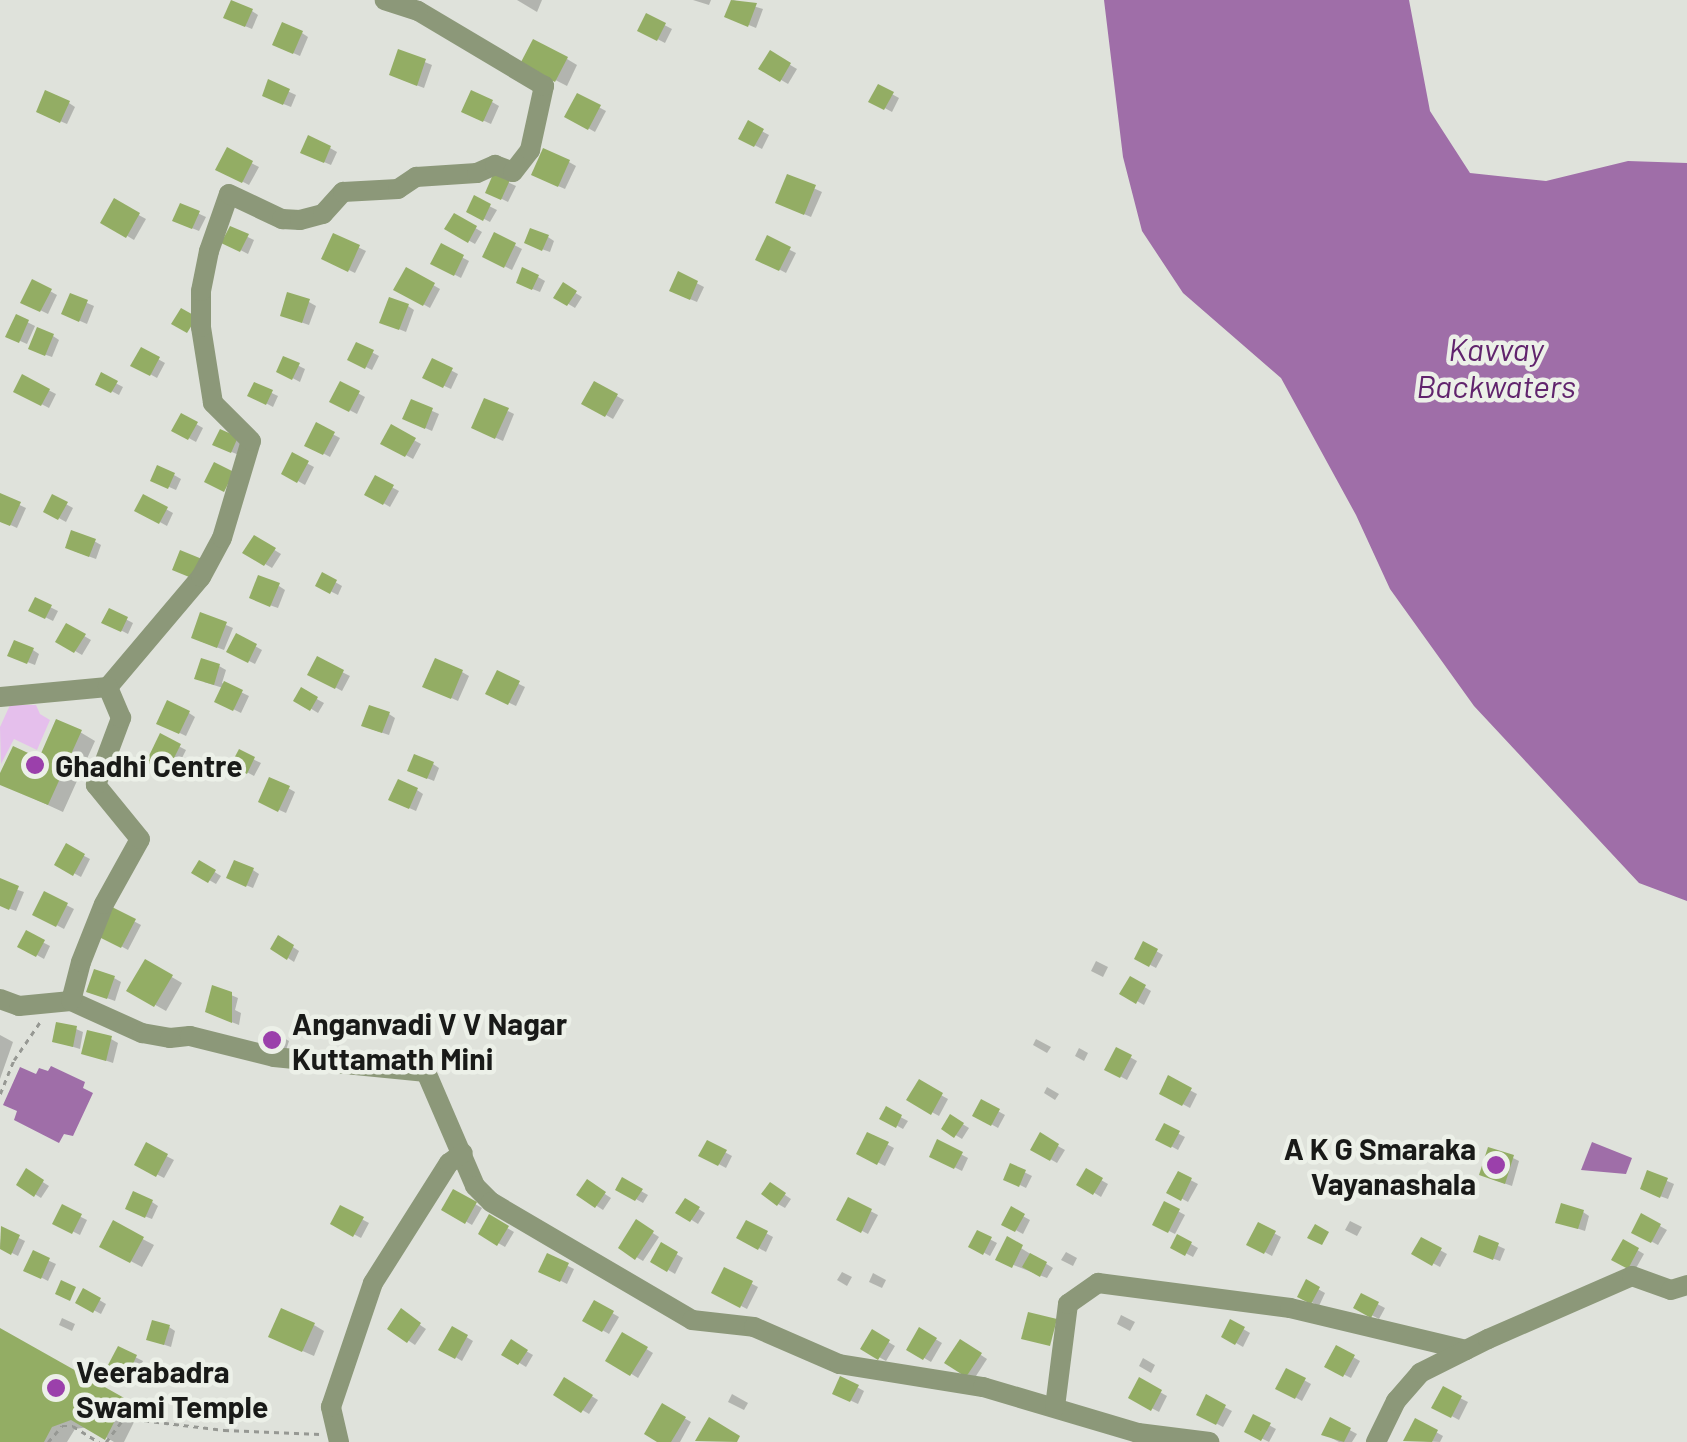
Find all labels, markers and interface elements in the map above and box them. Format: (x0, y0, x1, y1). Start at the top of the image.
water label: Kavvay Backwaters (1416, 330, 1576, 405)
place label: Ghadhi Centre (55, 747, 243, 783)
marker: Ghadhi Centre (24, 754, 46, 776)
place label: Anganvadi V V Nagar Kuttamath Mini (292, 1005, 567, 1076)
marker: Anganvadi V V Nagar Kuttamath Mini (261, 1029, 283, 1051)
place label: A K G Smaraka Vayanashala (1284, 1130, 1476, 1200)
marker: A K G Smaraka Vayanashala (1485, 1154, 1507, 1176)
place label: Veerabadra Swami Temple (76, 1353, 268, 1424)
marker: Veerabadra Swami Temple (45, 1377, 67, 1399)

